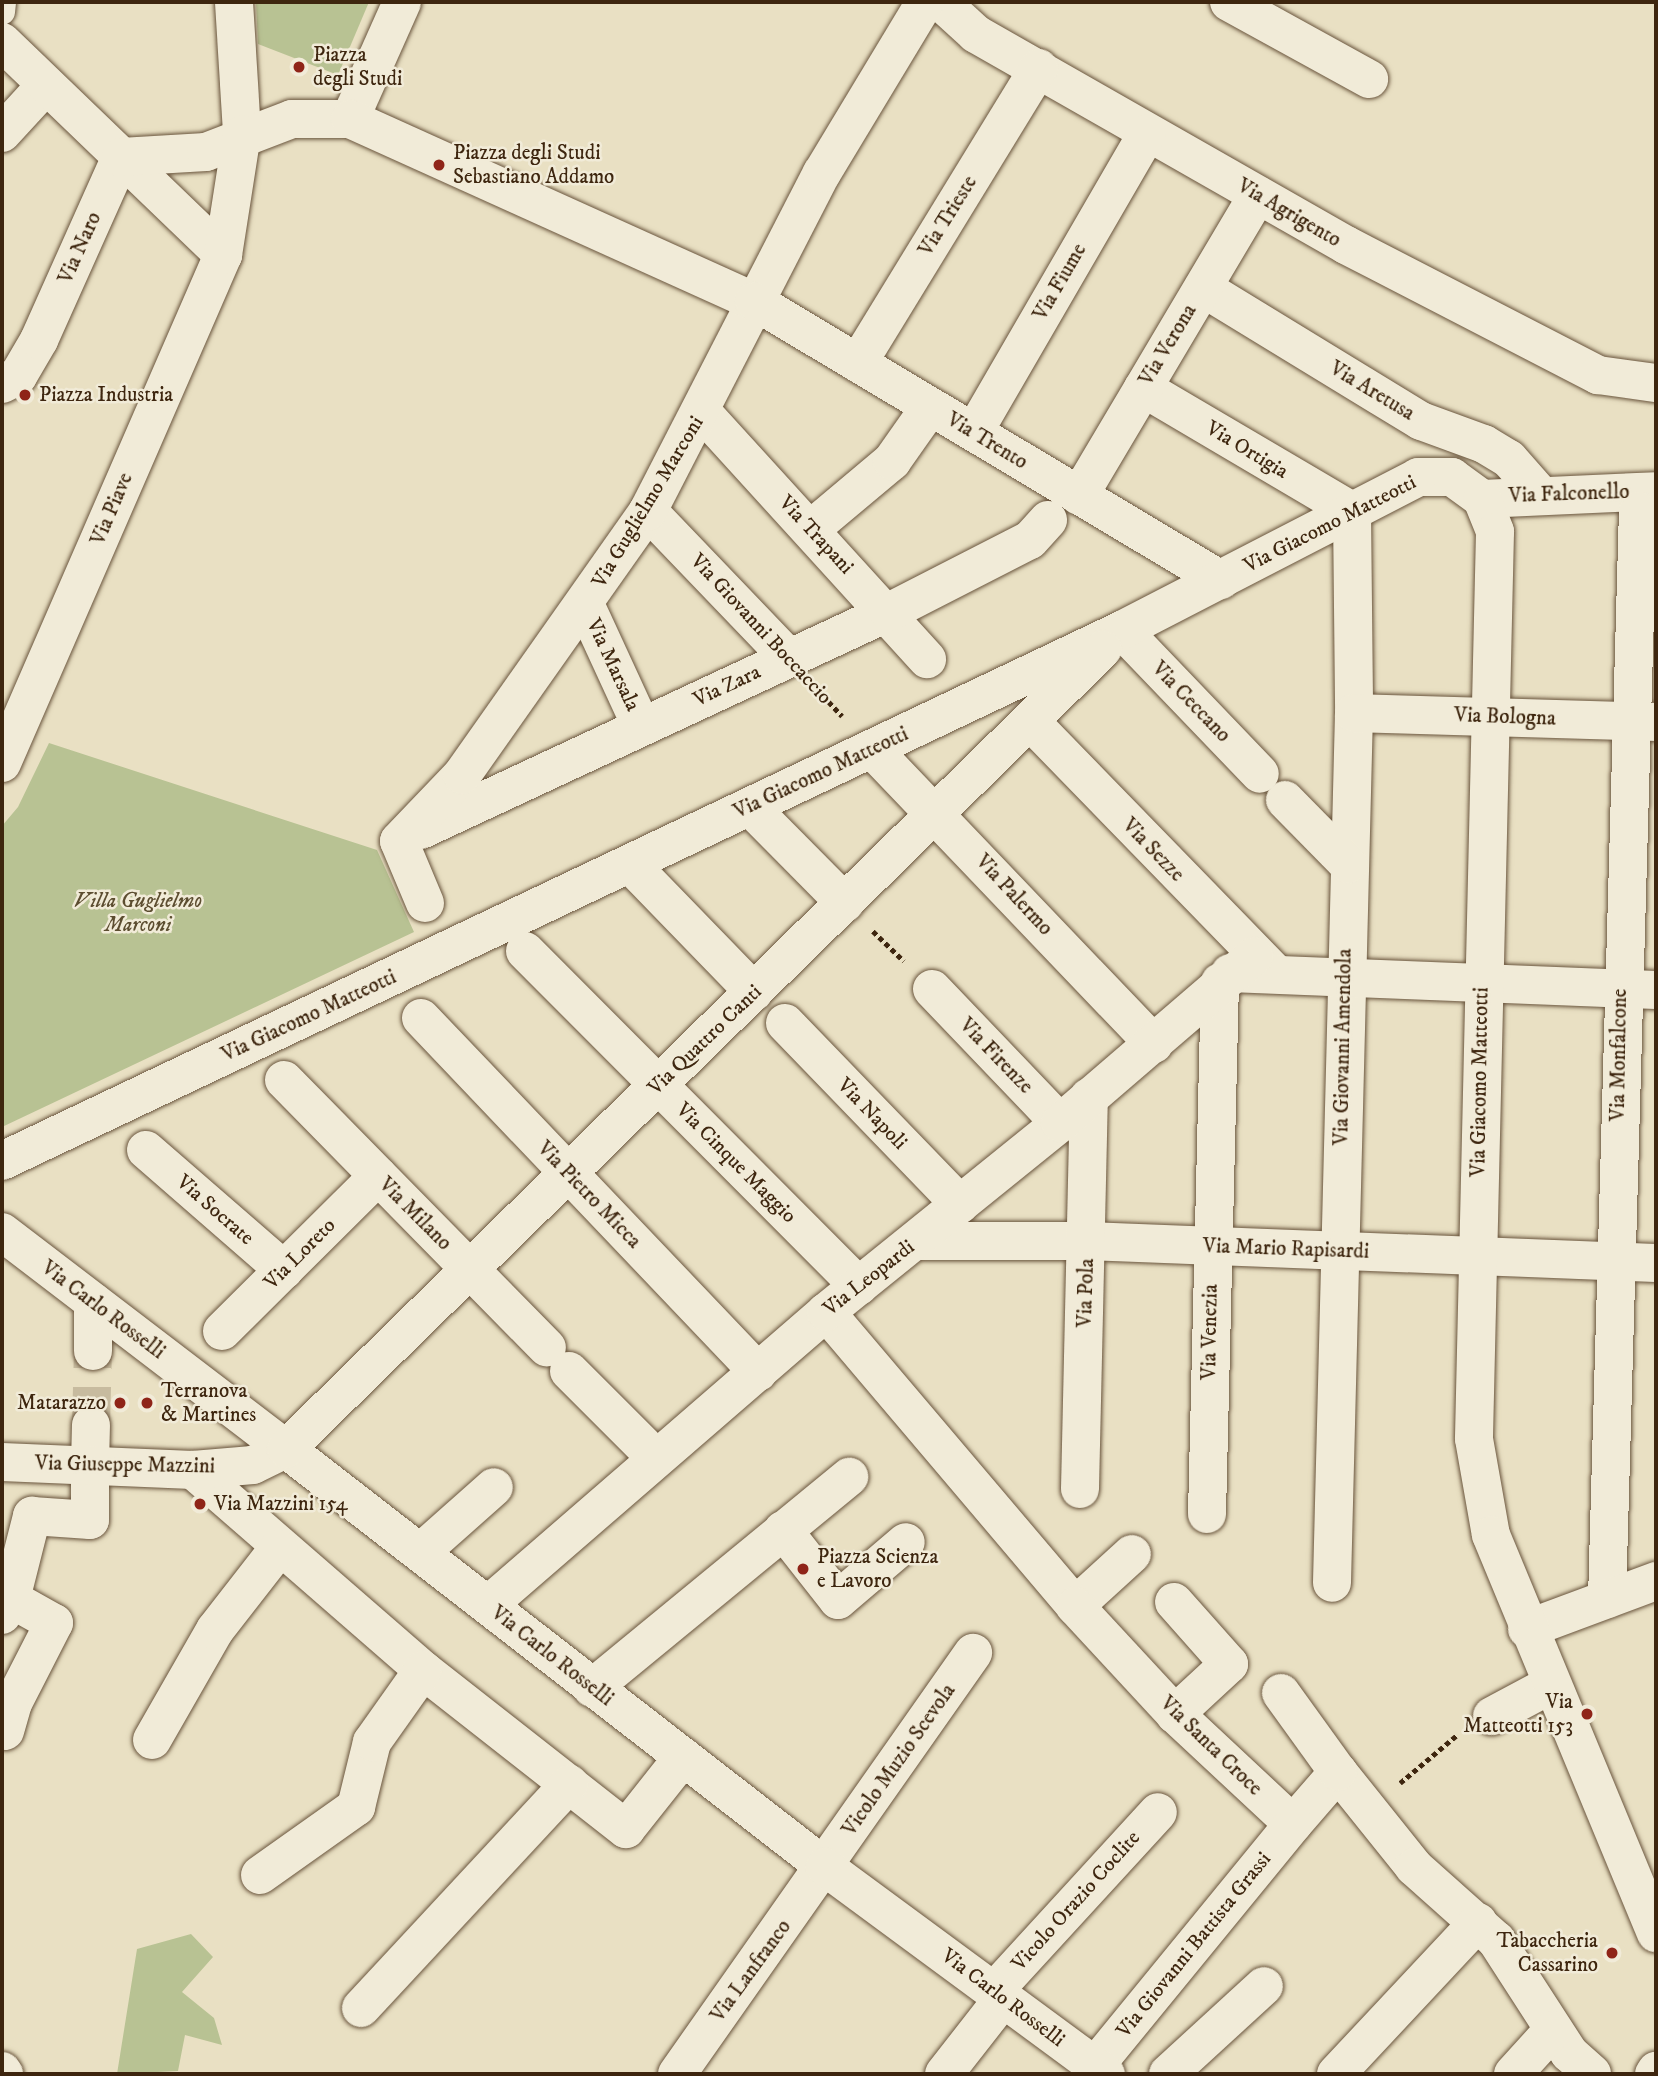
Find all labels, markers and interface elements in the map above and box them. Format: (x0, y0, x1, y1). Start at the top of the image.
place label: Piazza degli Studi (313, 42, 402, 92)
marker: Piazza degli Studi (291, 59, 307, 75)
place label: Piazza degli Studi Sebastiano Addamo (453, 140, 614, 190)
marker: Piazza degli Studi Sebastiano Addamo (431, 157, 447, 173)
street label: Via Trieste (913, 171, 983, 261)
street label: Via Agrigento (1233, 173, 1345, 253)
street label: Via Naro (53, 208, 107, 288)
street label: Via Fiume (1028, 239, 1092, 325)
street label: Via Verona (1134, 300, 1202, 390)
street label: Via Aretusa (1325, 356, 1419, 426)
place label: Piazza Industria (39, 382, 173, 408)
marker: Piazza Industria (17, 387, 33, 403)
street label: Via Trento (942, 407, 1032, 475)
street label: Via Guglielmo Marconi (587, 412, 709, 592)
street label: Via Ortigia (1201, 416, 1293, 484)
street label: Via Piave (85, 469, 139, 549)
street label: Via Giacomo Matteotti (1240, 470, 1420, 578)
street label: Via Falconello (1508, 479, 1630, 509)
street label: Via Trapani (773, 490, 859, 580)
street label: Via Giovanni Boccaccio (685, 549, 837, 709)
street label: Via Marsala (581, 615, 645, 715)
street label: Via Ceccano (1146, 656, 1236, 748)
street label: Via Zara (689, 660, 765, 712)
street label: Via Bologna (1454, 703, 1556, 731)
street label: Via Giacomo Matteotti (730, 721, 912, 825)
street label: Via Sezze (1117, 813, 1189, 887)
street label: Via Palermo (970, 849, 1058, 941)
park label: Villa Guglielmo Marconi (74, 888, 202, 938)
street label: Via Giovanni Amendola (1329, 948, 1357, 1146)
street label: Via Giacomo Matteotti (218, 964, 400, 1068)
street label: Via Quattro Canti (643, 979, 767, 1101)
street label: Via Giacomo Matteotti (1466, 987, 1494, 1177)
street label: Via Monfalcone (1605, 988, 1633, 1122)
street label: Via Firenze (954, 1013, 1038, 1099)
street label: Via Napoli (832, 1073, 912, 1155)
street label: Via Cinque Maggio (670, 1097, 802, 1229)
street label: Via Pietro Micca (532, 1136, 646, 1254)
street label: Via Socrate (171, 1170, 259, 1250)
street label: Via Milano (373, 1172, 457, 1256)
street label: Via Loreto (259, 1213, 341, 1295)
street label: Via Leopardi (818, 1234, 920, 1322)
street label: Via Mario Rapisardi (1202, 1234, 1370, 1264)
street label: Via Carlo Rosselli (36, 1255, 170, 1365)
street label: Via Pola (1072, 1258, 1100, 1328)
street label: Via Venezia (1197, 1284, 1223, 1380)
place label: Terranova & Martines (161, 1378, 256, 1428)
place label: Matarazzo (17, 1390, 106, 1416)
marker: Matarazzo (112, 1395, 128, 1411)
marker: Terranova & Martines (139, 1395, 155, 1411)
street label: Via Giuseppe Mazzini (35, 1451, 215, 1479)
place label: Via Mazzini 154 (214, 1491, 348, 1517)
marker: Via Mazzini 154 (192, 1496, 208, 1512)
place label: Piazza Scienza e Lavoro (817, 1544, 938, 1594)
marker: Piazza Scienza e Lavoro (795, 1561, 811, 1577)
street label: Via Carlo Rosselli (486, 1600, 618, 1712)
street label: Vicolo Muzio Scevola (837, 1679, 961, 1841)
place label: Via Matteotti 153 (1463, 1689, 1573, 1739)
street label: Via Santa Croce (1155, 1691, 1267, 1801)
marker: Via Matteotti 153 (1579, 1706, 1595, 1722)
street label: Vicolo Orazio Coclite (1006, 1826, 1146, 1976)
street label: Via Giovanni Battista Grassi (1111, 1847, 1277, 2043)
street label: Via Lanfranco (705, 1915, 797, 2027)
place label: Tabaccheria Cassarino (1496, 1928, 1598, 1978)
street label: Via Carlo Rosselli (936, 1943, 1070, 2053)
marker: Tabaccheria Cassarino (1604, 1945, 1620, 1961)

